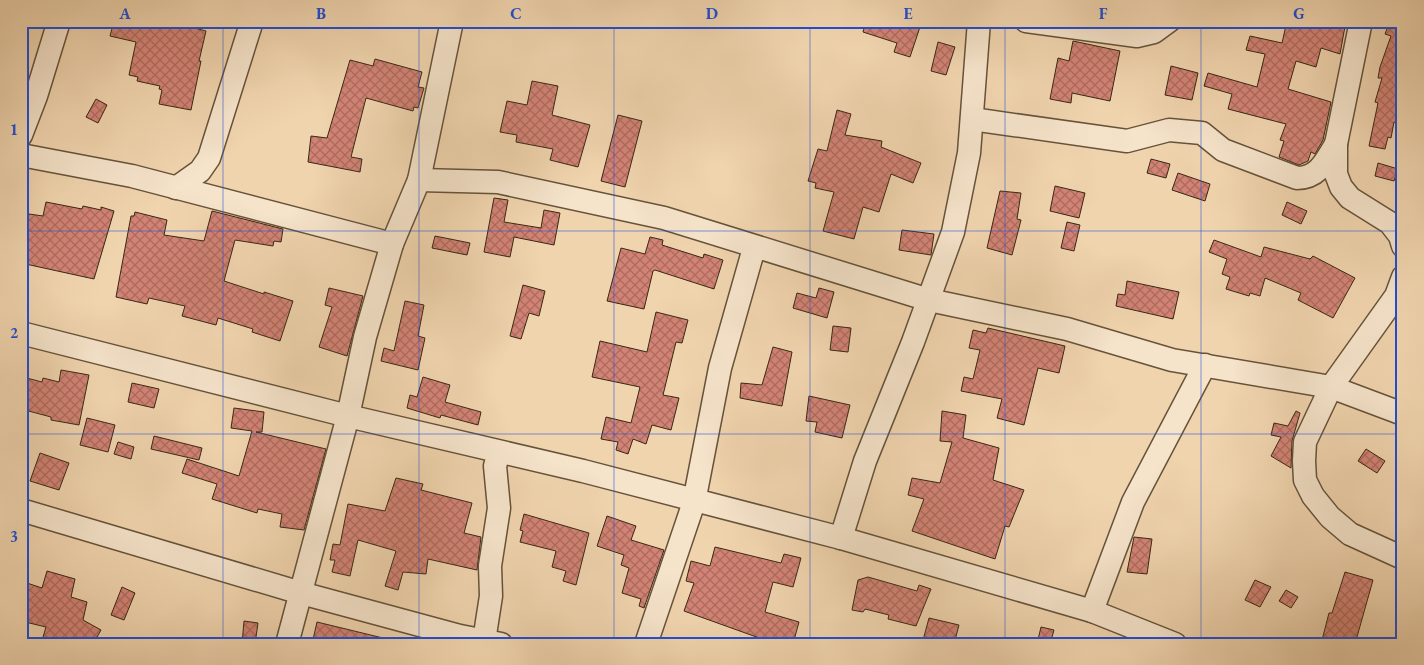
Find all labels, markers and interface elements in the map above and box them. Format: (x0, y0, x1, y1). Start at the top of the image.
text: A (118, 3, 131, 24)
text: B (316, 3, 326, 24)
text: C (510, 3, 522, 24)
text: D (706, 3, 718, 24)
text: E (903, 3, 913, 24)
text: F (1099, 3, 1108, 24)
text: G (1293, 3, 1305, 24)
text: 1 (10, 119, 18, 140)
text: 2 (10, 322, 19, 343)
text: 3 (10, 526, 18, 547)

